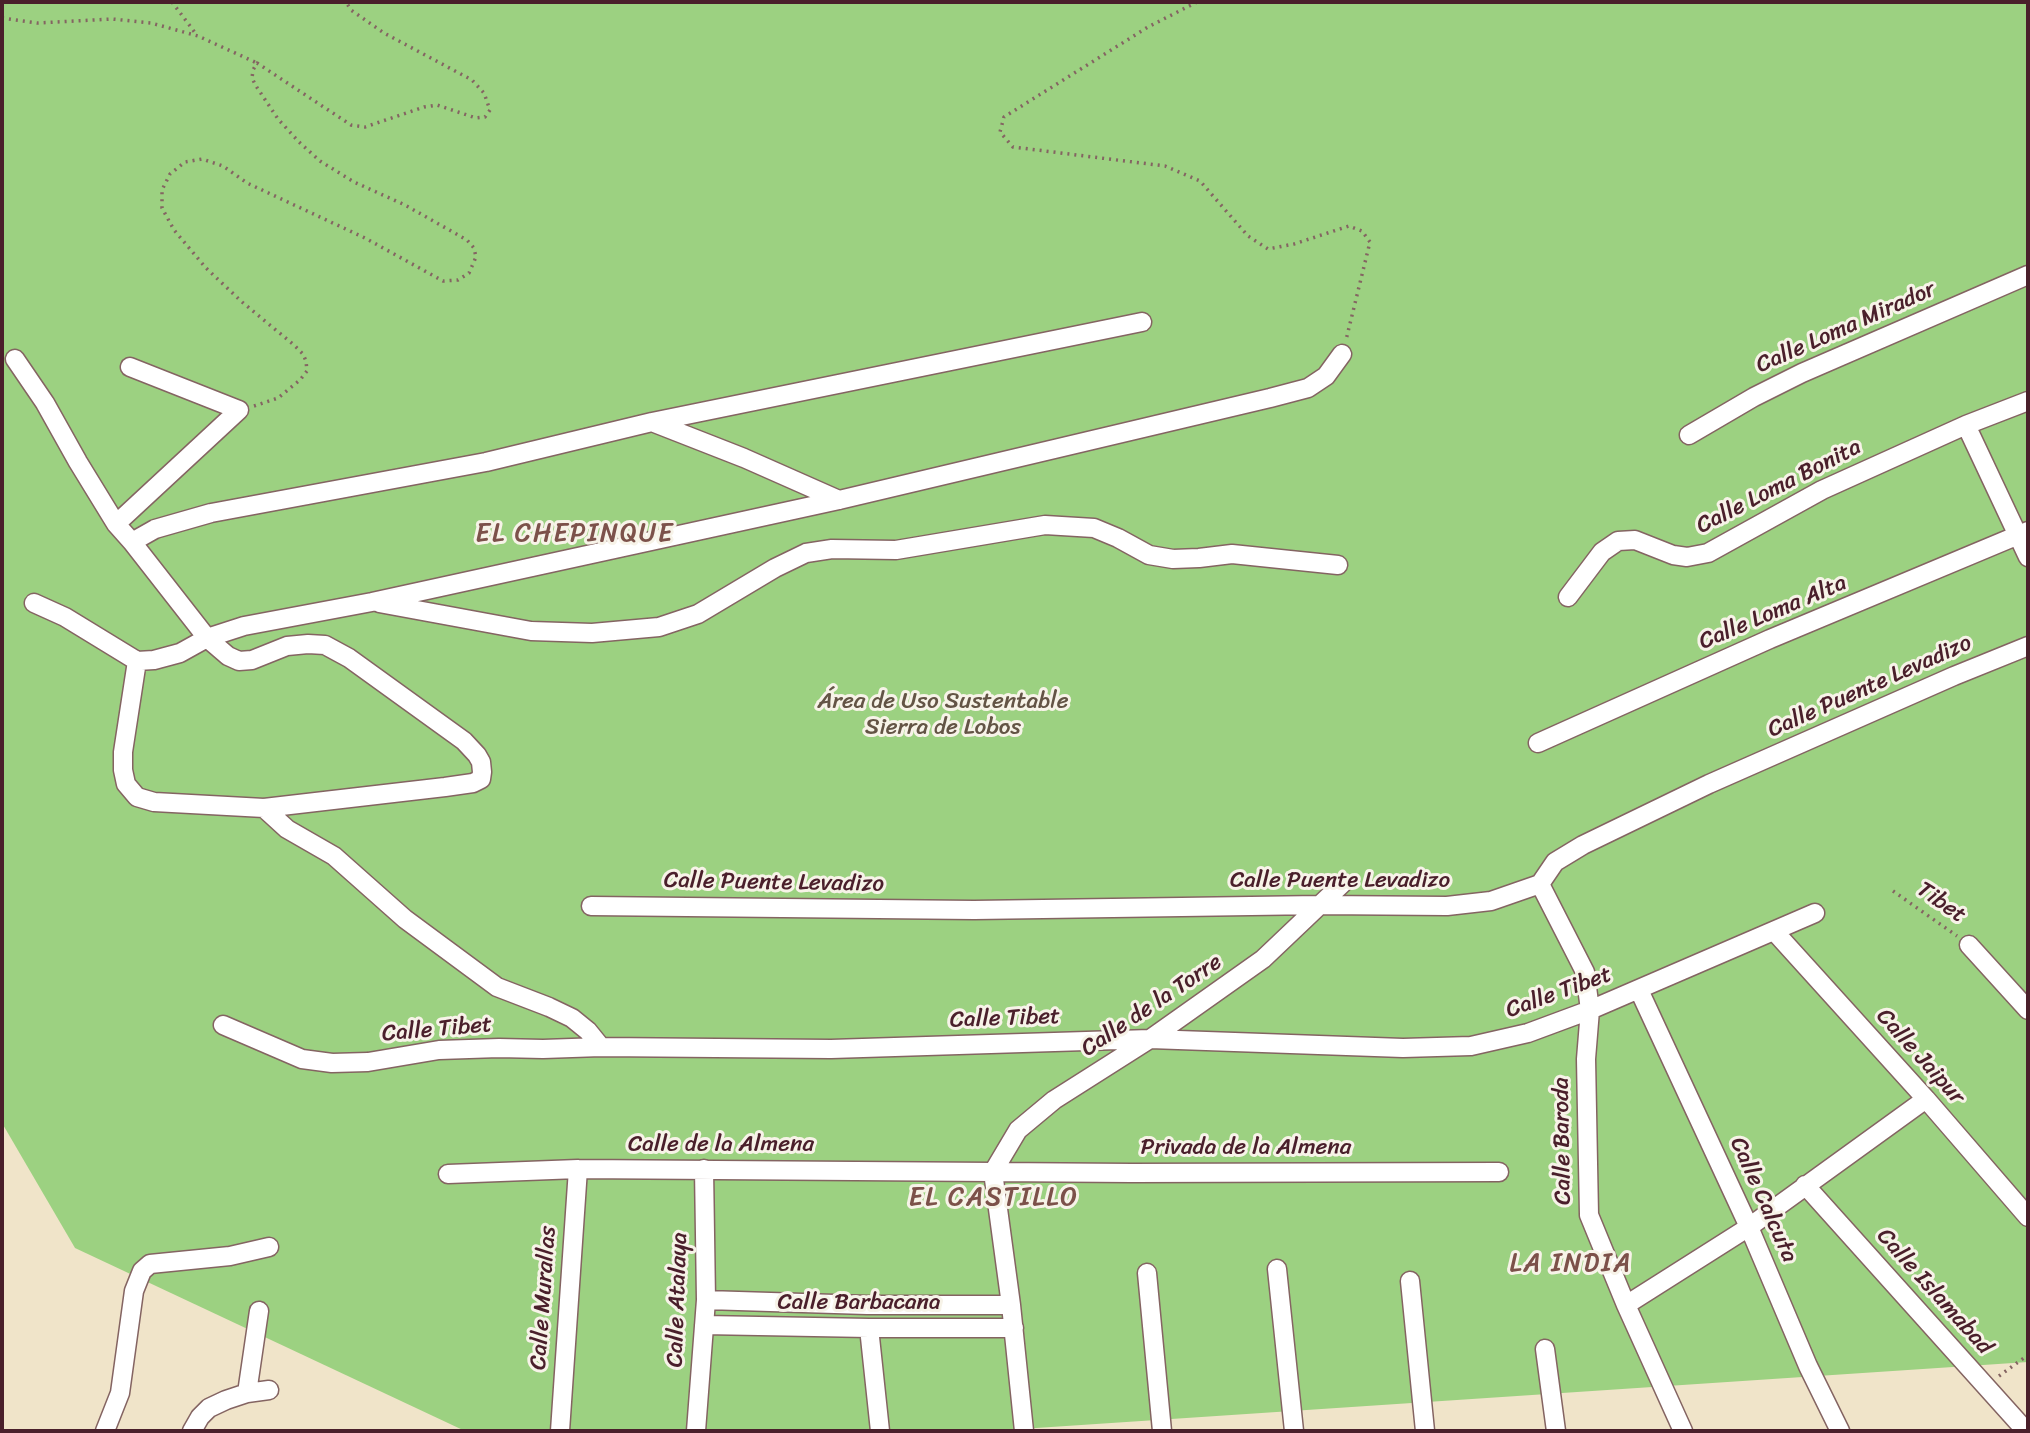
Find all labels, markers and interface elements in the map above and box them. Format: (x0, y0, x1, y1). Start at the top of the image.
street label: Calle Loma Mirador (1752, 276, 1940, 380)
street label: Calle Loma Bonita (1692, 434, 1866, 540)
district label: EL CHEPINQUE (479, 518, 671, 550)
street label: Calle Loma Alta (1695, 570, 1851, 656)
street label: Calle Puente Levadizo (1764, 630, 1976, 744)
park label: Área de Uso Sustentable Sierra de Lobos (817, 688, 1069, 742)
street label: Calle Puente Levadizo (664, 867, 884, 899)
street label: Calle Puente Levadizo (1230, 867, 1450, 895)
street label: Tibet (1911, 876, 1971, 930)
street label: Calle de la Torre (1076, 949, 1228, 1063)
street label: Calle Tibet (1502, 961, 1616, 1025)
street label: Calle Tibet (949, 1003, 1061, 1035)
street label: Calle Jaipur (1870, 1003, 1970, 1111)
street label: Calle Tibet (381, 1011, 493, 1049)
street label: Calle Baroda (1548, 1077, 1578, 1205)
street label: Calle de la Almena (628, 1131, 814, 1159)
street label: Calle Calcuta (1723, 1133, 1803, 1267)
street label: Privada de la Almena (1141, 1134, 1351, 1162)
district label: EL CASTILLO (912, 1182, 1076, 1214)
street label: Calle Islamabad (1870, 1223, 1998, 1361)
street label: Calle Murallas (525, 1225, 563, 1371)
street label: Calle Atalaya (662, 1232, 694, 1368)
district label: LA INDIA (1512, 1248, 1630, 1280)
street label: Calle Barbacana (777, 1289, 941, 1317)

